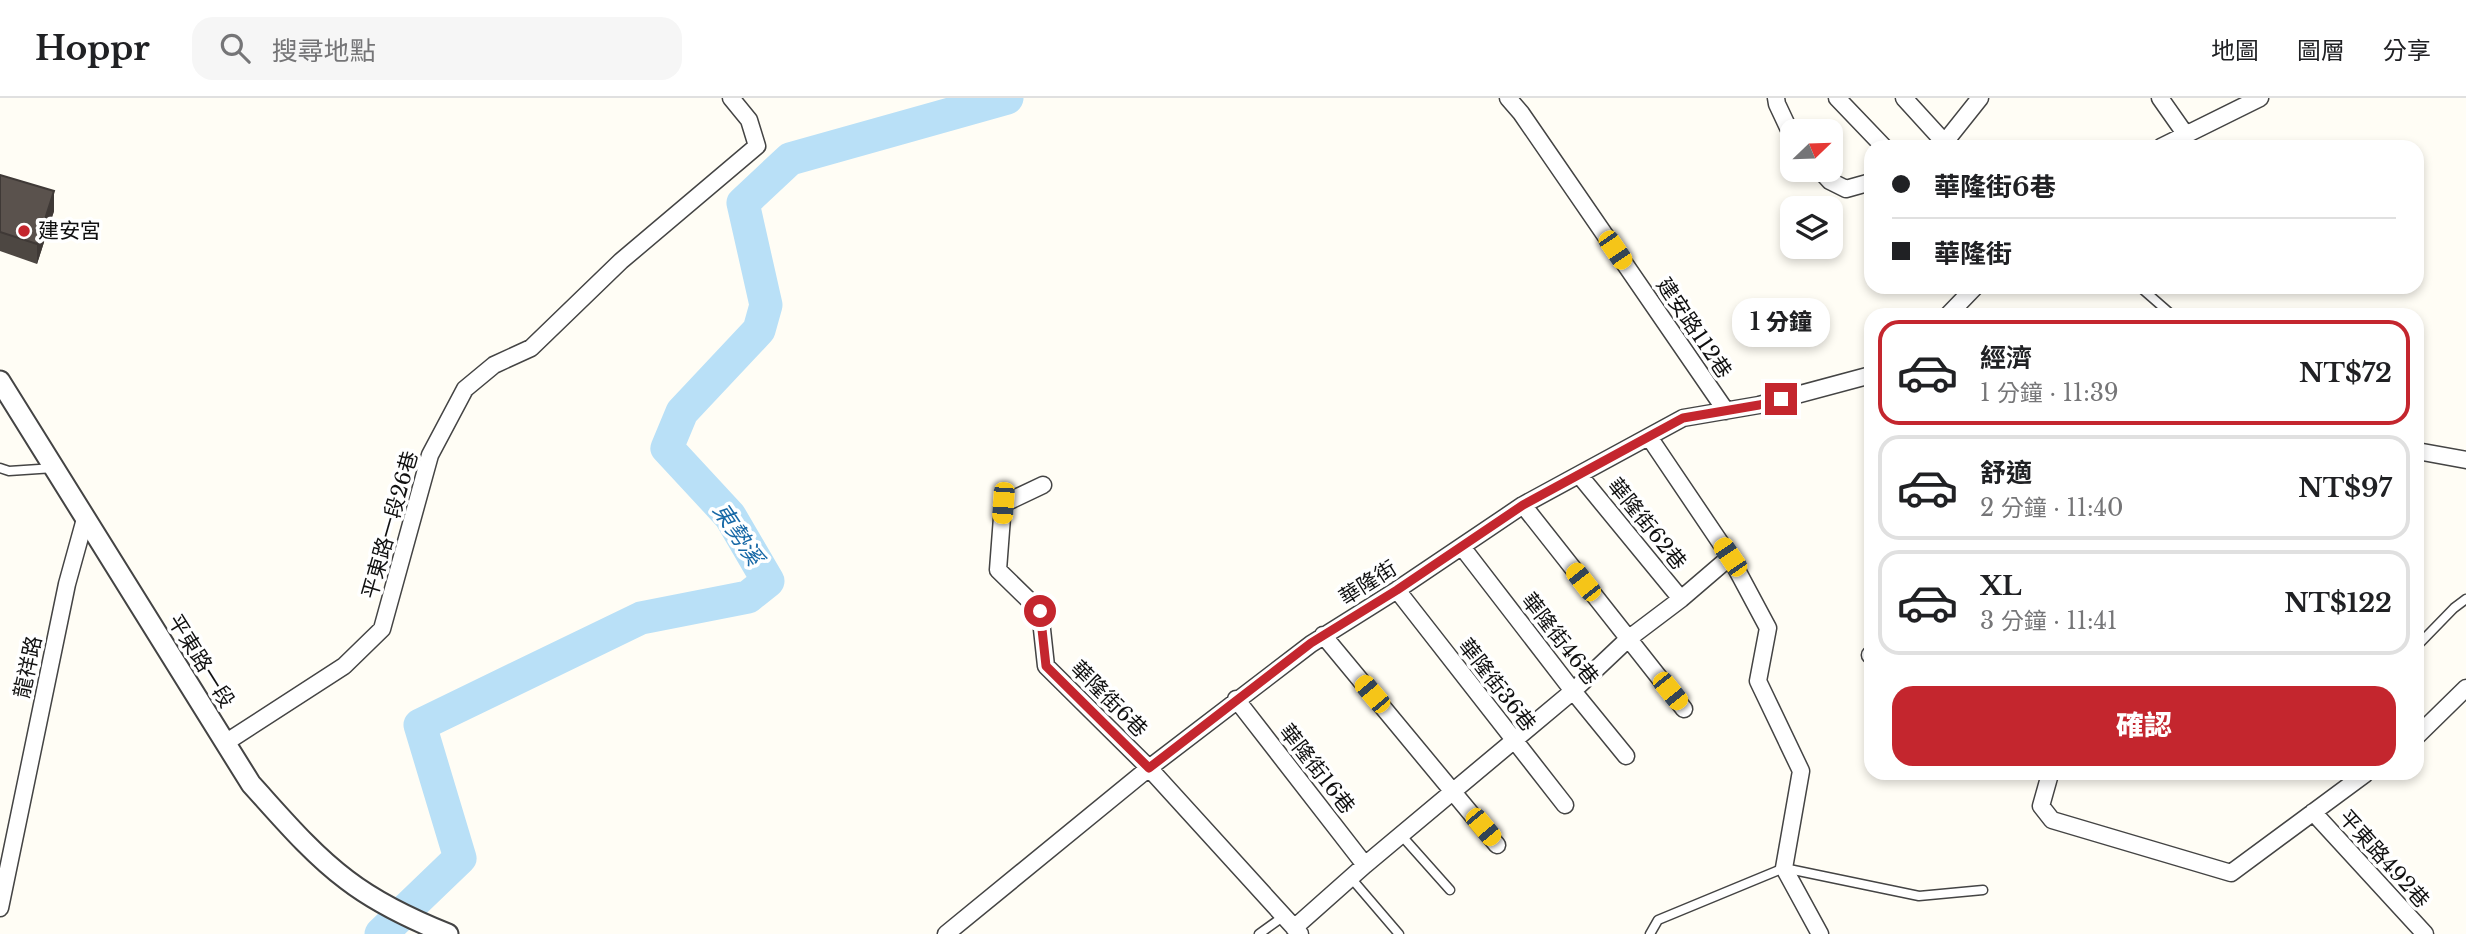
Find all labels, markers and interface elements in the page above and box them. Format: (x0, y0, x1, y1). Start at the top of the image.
search box (192, 17, 682, 80)
text: Hoppr (35, 28, 150, 69)
icon: search (216, 29, 254, 67)
text: 搜尋地點 (272, 35, 376, 67)
text: 地圖 (2211, 36, 2259, 65)
text: 圖層 (2297, 36, 2345, 65)
text: 分享 (2383, 36, 2431, 65)
north arrow (1780, 119, 1843, 182)
map controls (1780, 119, 1843, 259)
text: 華隆街6巷 (1934, 171, 2056, 203)
button: layers (1780, 196, 1843, 259)
place label: 建安宮 (38, 218, 101, 244)
marker: 建安宮 (16, 223, 32, 239)
car (1595, 227, 1636, 273)
text: 華隆街 (1934, 238, 2012, 270)
street label: 建安路112巷 (1651, 273, 1737, 383)
callout: 1 分鐘 (1732, 298, 1830, 346)
text: 1 分鐘 (1750, 308, 1812, 336)
icon: car (1896, 341, 1959, 404)
text: 經濟 (1980, 342, 2032, 374)
text: NT$72 (2299, 357, 2392, 389)
text: 1 分鐘 · 11:39 (1980, 379, 2119, 407)
route end (1765, 383, 1797, 415)
street label: 平東路一段26巷 (356, 448, 424, 602)
icon: car (1896, 456, 1959, 519)
text: 舒適 (1980, 457, 2032, 489)
text: NT$97 (2298, 472, 2392, 504)
street label: 華隆街62巷 (1602, 473, 1692, 575)
car (992, 481, 1015, 525)
text: 2 分鐘 · 11:40 (1980, 494, 2123, 522)
water label: 東勢溪 (707, 498, 771, 573)
car (1710, 534, 1751, 580)
street label: 華隆街 (1334, 555, 1402, 611)
car (1562, 559, 1605, 605)
text: XL (1980, 570, 2022, 602)
icon: car (1896, 571, 1959, 634)
text: NT$122 (2284, 587, 2392, 619)
street label: 華隆街46巷 (1516, 588, 1604, 690)
route start (1024, 595, 1056, 627)
text: 3 分鐘 · 11:41 (1980, 607, 2117, 635)
street label: 平東路一段 (162, 610, 240, 712)
street label: 龍祥路 (9, 633, 47, 701)
street label: 華隆街36巷 (1453, 633, 1541, 737)
street label: 華隆街6巷 (1065, 655, 1153, 743)
car (1649, 668, 1692, 714)
car (1351, 671, 1394, 717)
button: 確認 (1892, 686, 2396, 766)
street label: 華隆街16巷 (1274, 719, 1360, 819)
car (1462, 804, 1505, 850)
street label: 平東路492巷 (2333, 805, 2435, 913)

